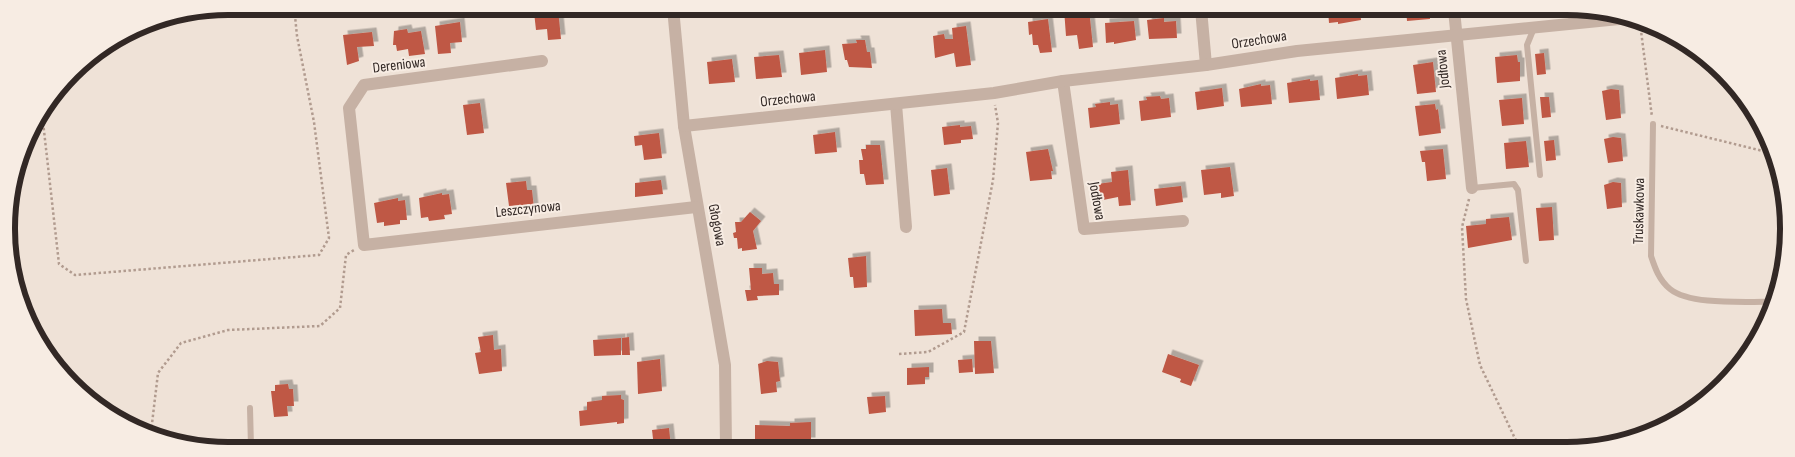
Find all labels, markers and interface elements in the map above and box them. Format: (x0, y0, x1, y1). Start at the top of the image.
street label: Orzechowa (1230, 26, 1288, 54)
street label: Jodłowa (1432, 49, 1455, 90)
street label: Dereniowa (372, 52, 427, 78)
street label: Orzechowa (759, 87, 817, 111)
street label: Truskawkowa (1629, 177, 1649, 244)
street label: Jodłowa (1084, 179, 1110, 222)
street label: Leszczynowa (494, 196, 562, 222)
street label: Głogowa (704, 202, 730, 248)

